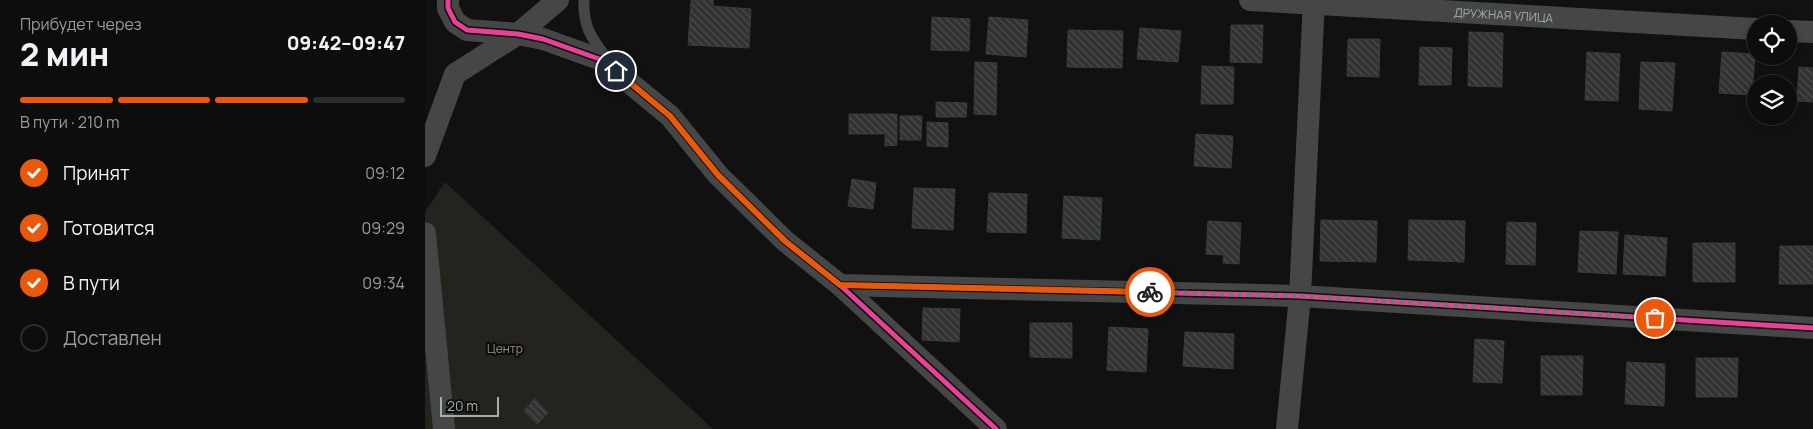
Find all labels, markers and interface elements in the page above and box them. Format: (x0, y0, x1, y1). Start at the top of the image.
street label: ДРУЖНАЯ УЛИЦА (1454, 3, 1554, 26)
text: Прибудет через (20, 13, 142, 35)
map controls (1747, 15, 1797, 125)
button: locate (1747, 15, 1797, 65)
text: 09:42–09:47 (287, 30, 405, 56)
text: 2 мин (20, 32, 109, 76)
pin (595, 50, 637, 92)
icon: home (602, 57, 630, 85)
button: layers (1747, 75, 1797, 125)
text: В пути · 210 m (20, 111, 120, 133)
icon: check (20, 159, 48, 187)
text: Принят (63, 160, 130, 186)
text: 09:12 (365, 162, 405, 184)
icon: check (20, 214, 48, 242)
text: Готовится (63, 215, 155, 241)
text: 09:29 (361, 217, 405, 239)
courier (1125, 267, 1175, 317)
icon: check (20, 269, 48, 297)
text: В пути (63, 270, 120, 296)
text: 09:34 (362, 272, 405, 294)
icon: bike (1136, 278, 1164, 306)
pin (1634, 297, 1676, 339)
icon: bag (1641, 304, 1669, 332)
text: Доставлен (63, 325, 162, 351)
park label: Центр (487, 340, 523, 357)
scale bar (440, 394, 499, 417)
text: 20 m (447, 396, 478, 415)

